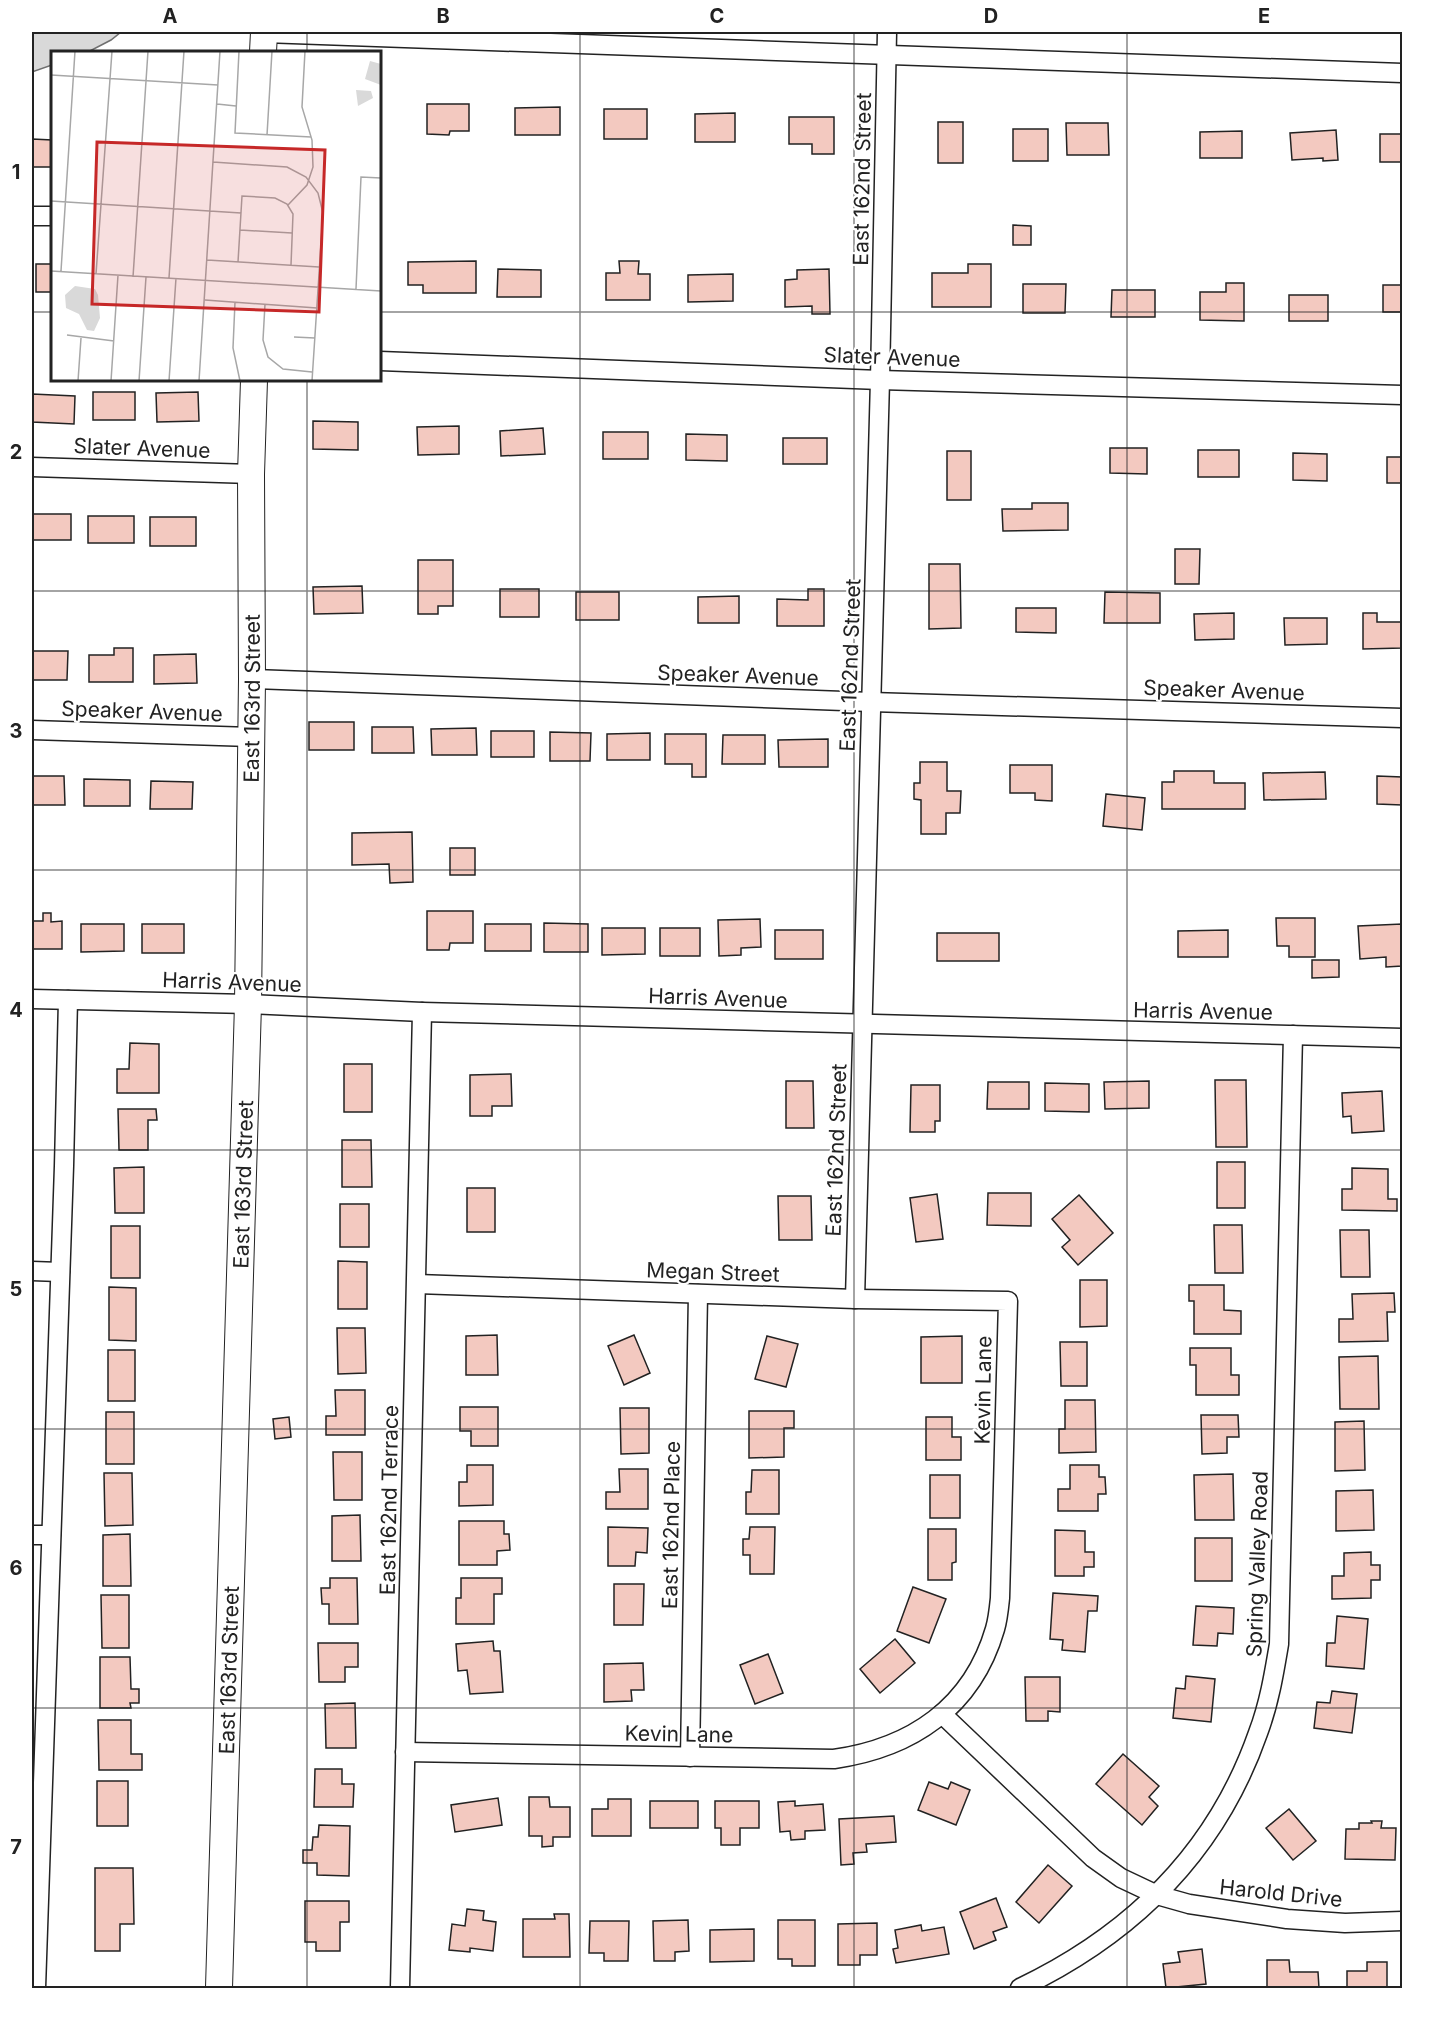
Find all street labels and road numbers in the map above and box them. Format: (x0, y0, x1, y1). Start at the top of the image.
street label: East 162nd Street (848, 92, 876, 266)
street label: Slater Avenue (823, 342, 961, 372)
street label: Slater Avenue (73, 433, 211, 463)
street label: East 162nd Street (834, 578, 866, 752)
street label: East 163rd Street (238, 614, 265, 783)
street label: Speaker Avenue (657, 660, 819, 690)
street label: Speaker Avenue (1143, 675, 1305, 705)
street label: Speaker Avenue (61, 696, 223, 726)
street label: Harris Avenue (162, 967, 302, 997)
street label: Harris Avenue (648, 983, 788, 1013)
street label: Harris Avenue (1133, 997, 1273, 1025)
street label: East 162nd Street (820, 1063, 852, 1237)
street label: East 163rd Street (228, 1100, 258, 1269)
street label: Megan Street (646, 1257, 780, 1287)
street label: Kevin Lane (970, 1335, 996, 1445)
street label: East 162nd Terrace (375, 1405, 403, 1595)
street label: East 162nd Place (657, 1441, 685, 1609)
street label: Spring Valley Road (1241, 1470, 1273, 1658)
street label: East 163rd Street (213, 1585, 243, 1755)
street label: Kevin Lane (624, 1721, 734, 1747)
street label: Harold Drive (1218, 1874, 1344, 1912)

